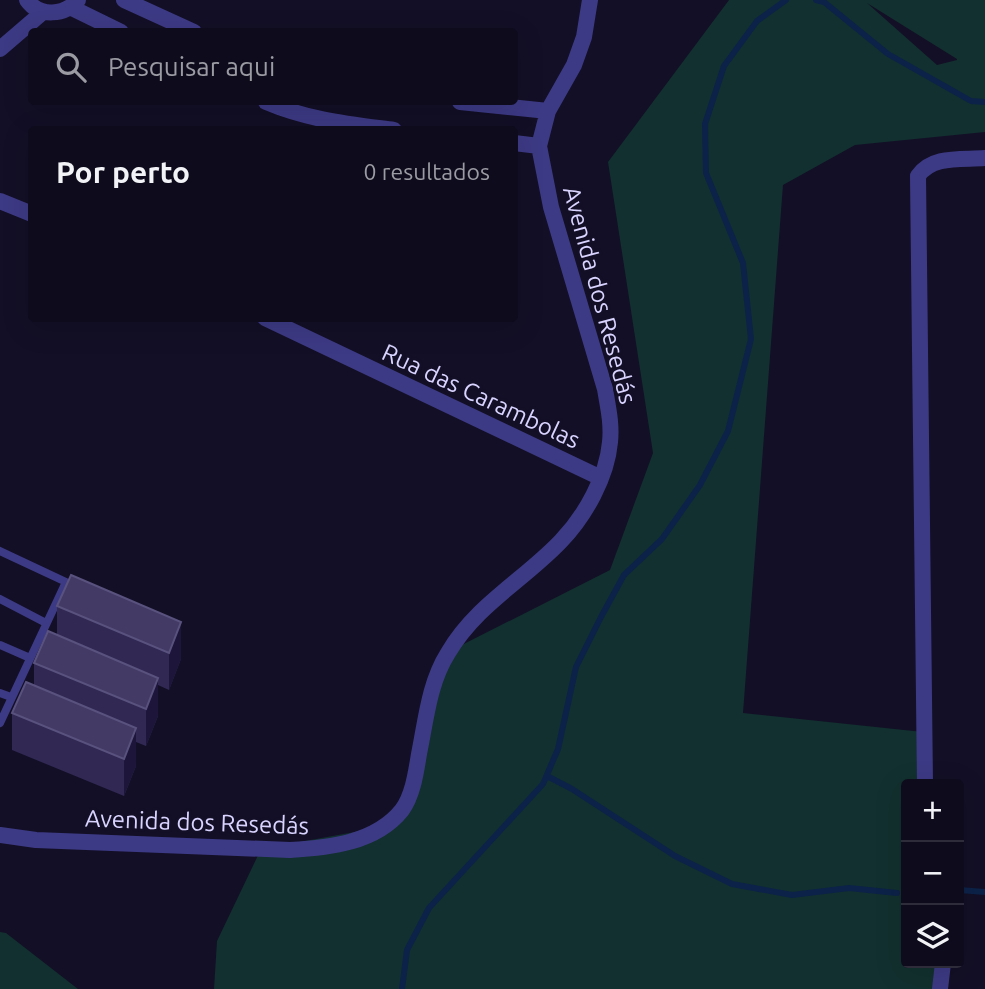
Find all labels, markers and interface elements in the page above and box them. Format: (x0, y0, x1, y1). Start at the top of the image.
search box (28, 28, 518, 105)
icon: search (52, 48, 90, 86)
text: Pesquisar aqui (108, 52, 275, 81)
text: Por perto (56, 155, 190, 189)
text: 0 resultados (364, 159, 490, 184)
street label: Avenida dos Resedás (558, 183, 642, 407)
street label: Rua das Carambolas (378, 338, 584, 454)
map controls (901, 779, 964, 968)
button: + (901, 779, 964, 842)
street label: Avenida dos Resedás (84, 805, 310, 839)
button: − (901, 842, 964, 905)
button: layers (901, 905, 964, 968)

